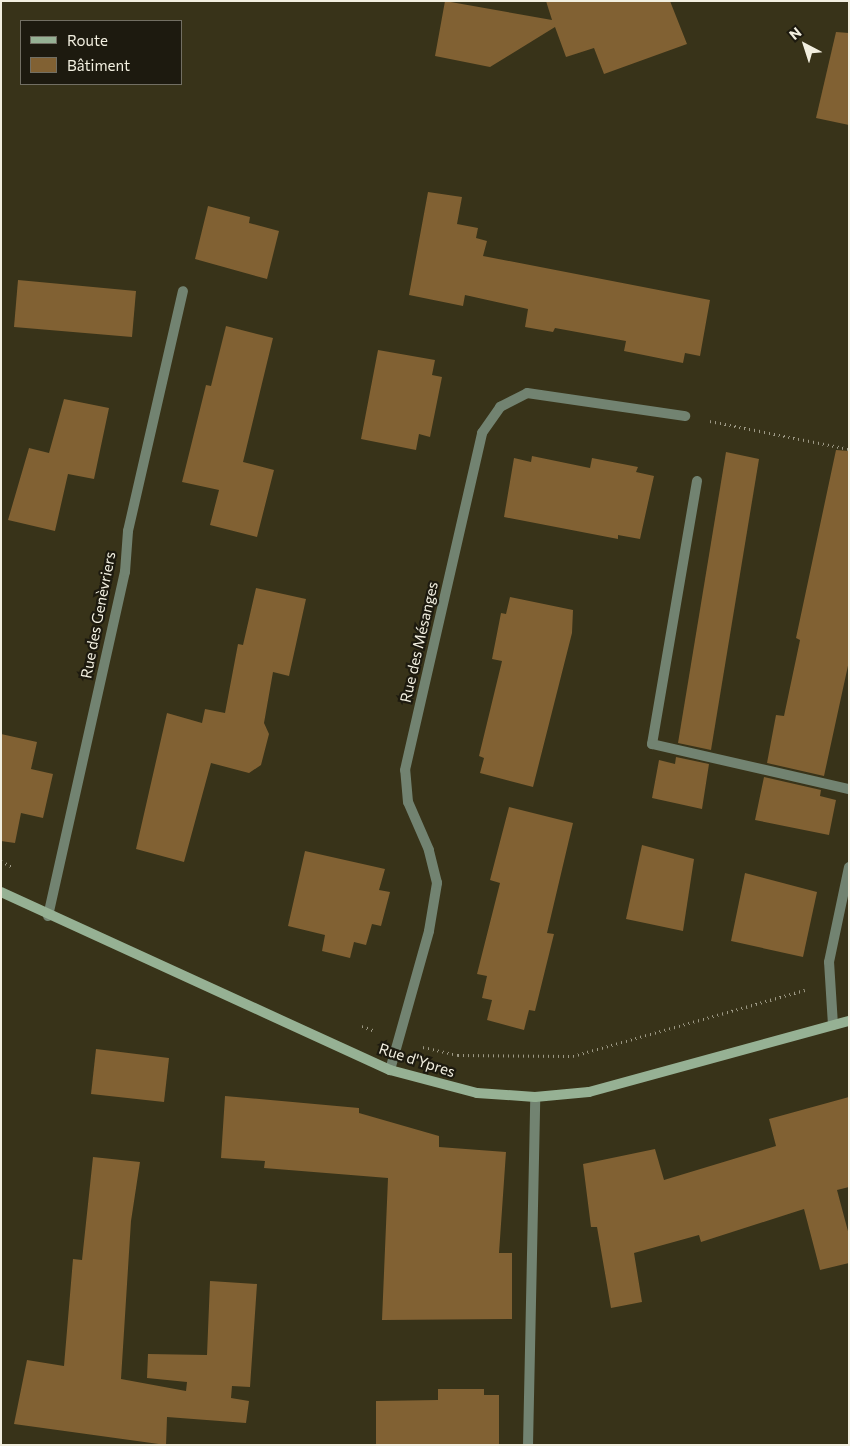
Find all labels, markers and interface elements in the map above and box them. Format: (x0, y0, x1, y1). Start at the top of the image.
legend (20, 20, 182, 85)
north arrow (780, 20, 830, 70)
text: N (786, 23, 805, 43)
text: Route (67, 31, 108, 49)
text: Bâtiment (67, 56, 130, 74)
street label: Rue des Genèvriers (77, 550, 119, 680)
street label: Rue des Mésanges (396, 580, 442, 704)
street label: Rue d'Ypres (377, 1039, 457, 1081)

